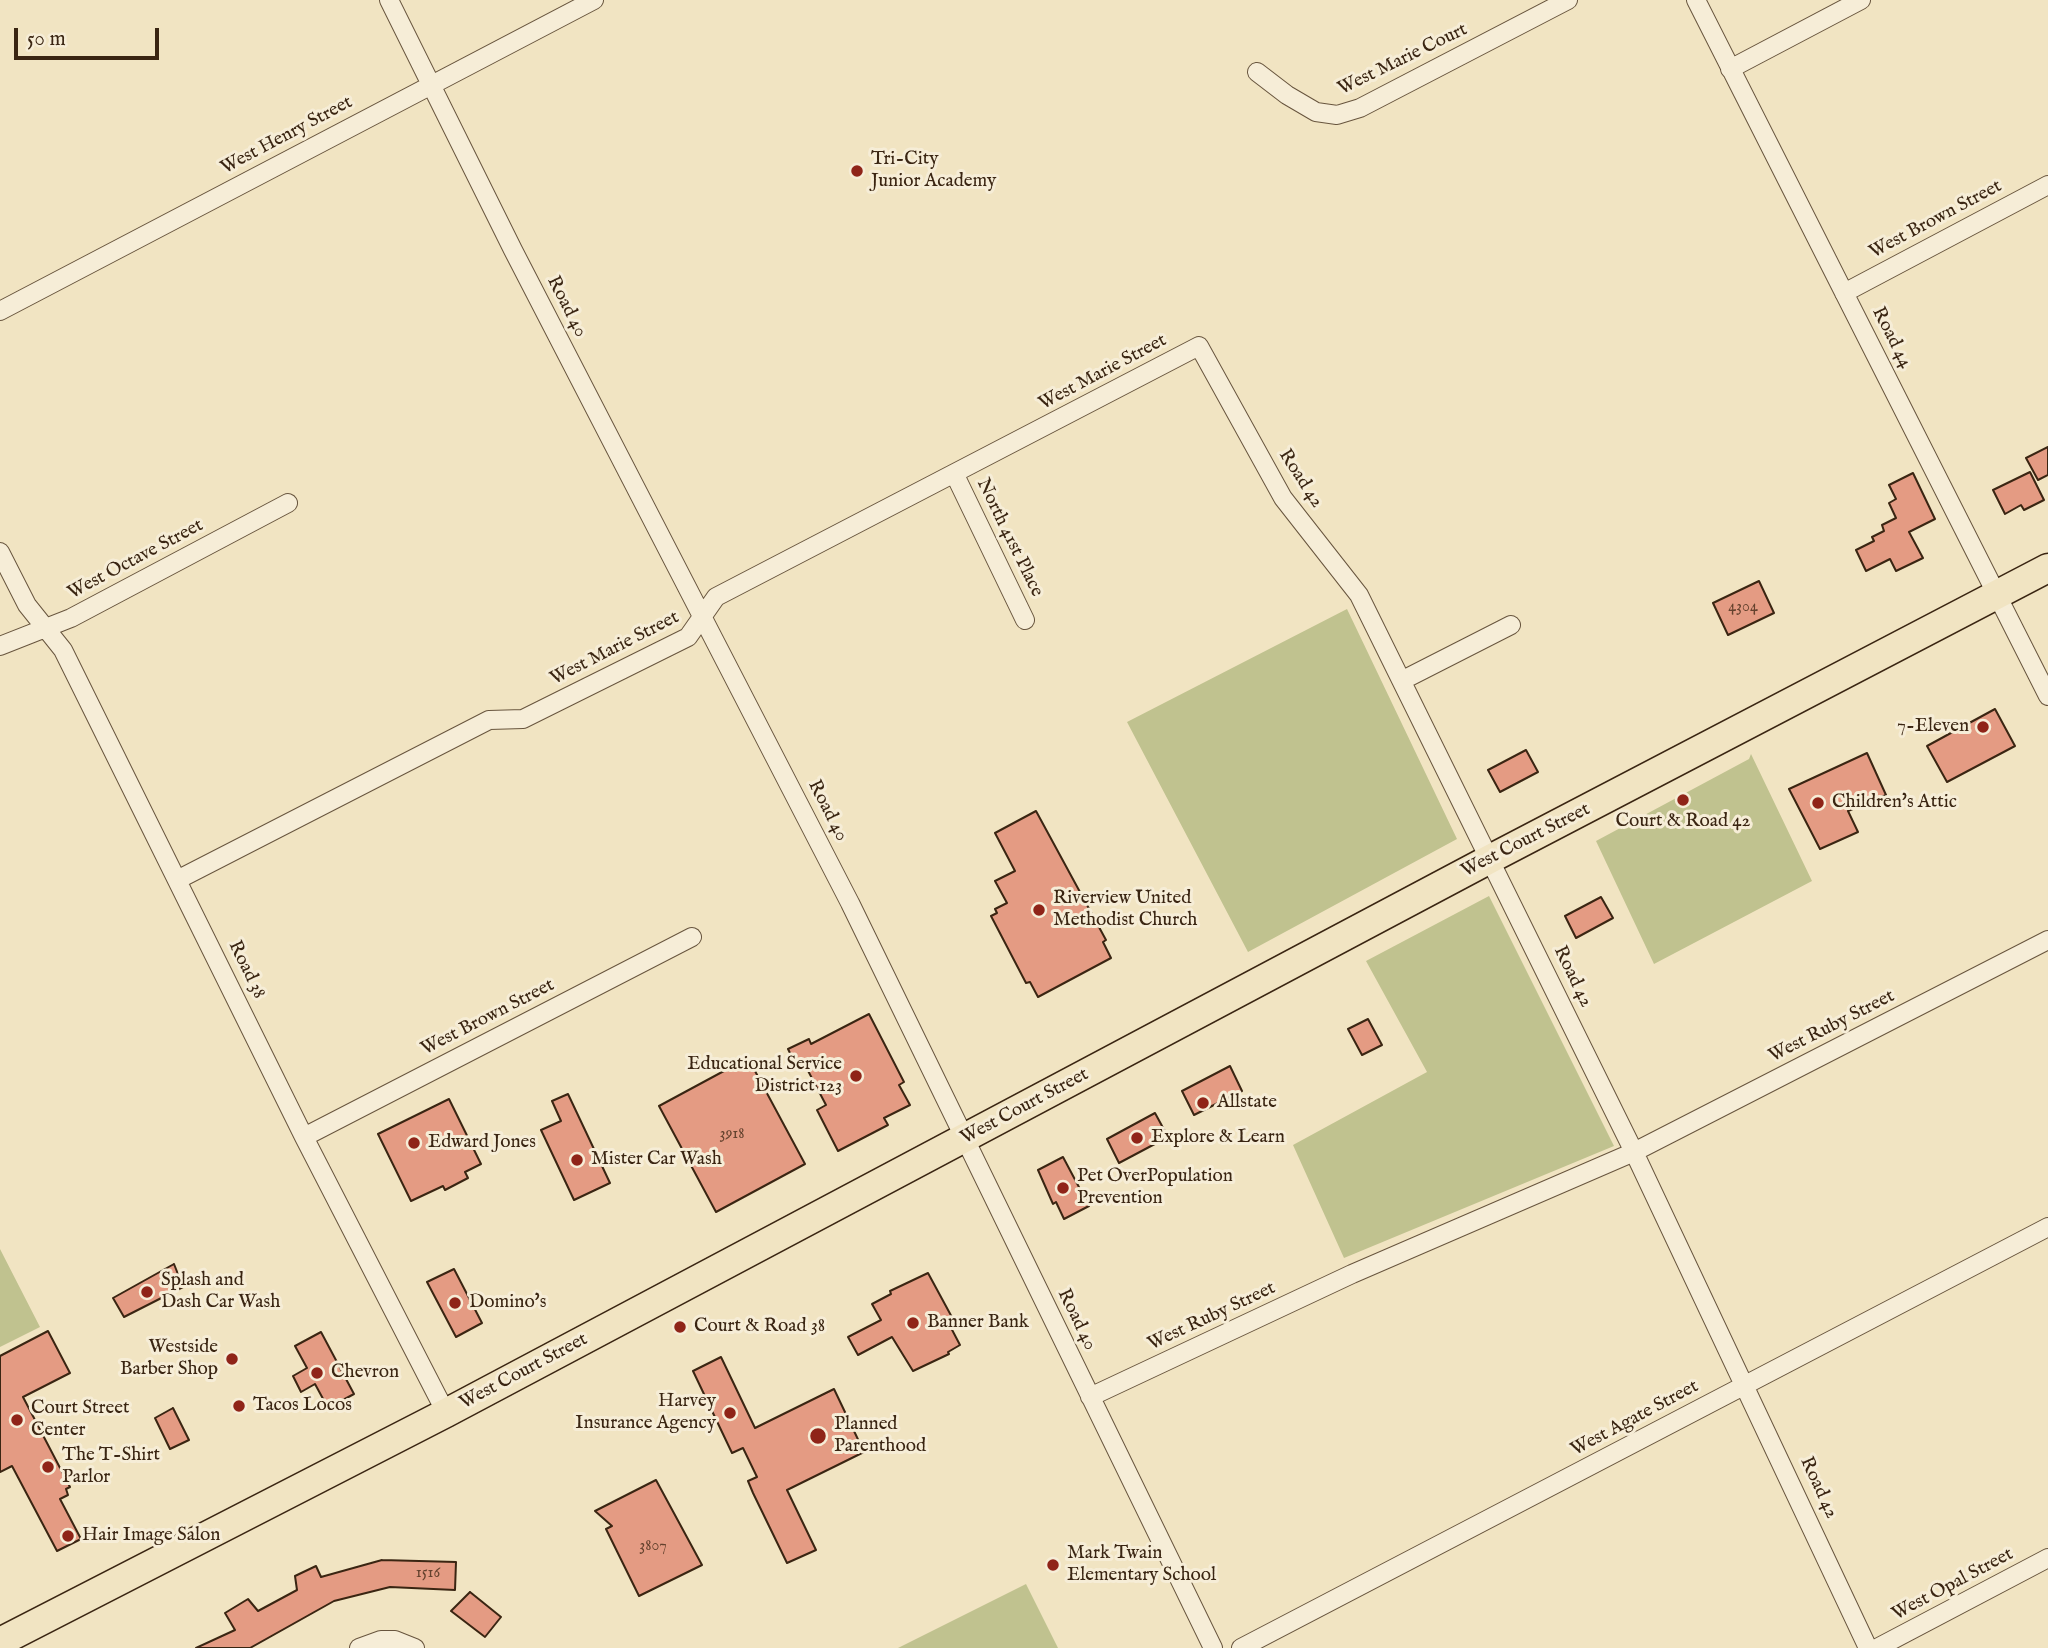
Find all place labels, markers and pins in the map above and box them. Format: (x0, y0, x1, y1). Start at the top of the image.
place label: Tri-City Junior Academy (871, 149, 996, 193)
marker: Tri-City Junior Academy (849, 163, 865, 179)
place label: 7-Eleven (1897, 716, 1969, 738)
marker: 7-Eleven (1975, 719, 1991, 735)
marker: Court & Road 42 (1675, 792, 1691, 808)
place label: Children's Attic (1832, 792, 1957, 814)
marker: Children's Attic (1810, 795, 1826, 811)
place label: Court & Road 42 (1616, 811, 1750, 833)
place label: Riverview United Methodist Church (1053, 888, 1197, 932)
marker: Riverview United Methodist Church (1031, 902, 1047, 918)
place label: Educational Service District 123 (687, 1054, 842, 1098)
marker: Educational Service District 123 (848, 1068, 864, 1084)
place label: Allstate (1217, 1092, 1277, 1114)
marker: Allstate (1195, 1095, 1211, 1111)
place label: Explore & Learn (1151, 1127, 1285, 1149)
marker: Explore & Learn (1129, 1130, 1145, 1146)
place label: Edward Jones (428, 1132, 536, 1154)
marker: Edward Jones (406, 1135, 422, 1151)
place label: Mister Car Wash (591, 1149, 722, 1171)
marker: Mister Car Wash (569, 1152, 585, 1168)
place label: Pet OverPopulation Prevention (1077, 1166, 1233, 1210)
marker: Pet OverPopulation Prevention (1055, 1180, 1071, 1196)
place label: Splash and Dash Car Wash (161, 1270, 280, 1314)
marker: Splash and Dash Car Wash (139, 1284, 155, 1300)
place label: Domino's (469, 1292, 546, 1314)
marker: Domino's (447, 1295, 463, 1311)
place label: Banner Bank (927, 1312, 1029, 1334)
marker: Banner Bank (905, 1315, 921, 1331)
place label: Court & Road 38 (694, 1316, 825, 1338)
marker: Court & Road 38 (672, 1319, 688, 1335)
place label: Westside Barber Shop (120, 1337, 218, 1381)
marker: Westside Barber Shop (224, 1351, 240, 1367)
place label: Chevron (331, 1362, 399, 1384)
marker: Chevron (309, 1365, 325, 1381)
place label: Harvey Insurance Agency (575, 1391, 716, 1435)
place label: Tacos Locos (253, 1395, 352, 1417)
place label: Court Street Center (31, 1398, 129, 1442)
marker: Tacos Locos (231, 1398, 247, 1414)
marker: Harvey Insurance Agency (722, 1405, 738, 1421)
marker: Court Street Center (9, 1412, 25, 1428)
place label: Planned Parenthood (834, 1414, 926, 1458)
marker: Planned Parenthood (808, 1426, 828, 1446)
place label: The T-Shirt Parlor (62, 1445, 160, 1489)
marker: The T-Shirt Parlor (40, 1459, 56, 1475)
place label: Hair Image Salon (82, 1525, 220, 1547)
marker: Hair Image Salon (60, 1528, 76, 1544)
place label: Mark Twain Elementary School (1067, 1543, 1216, 1587)
marker: Mark Twain Elementary School (1045, 1557, 1061, 1573)

